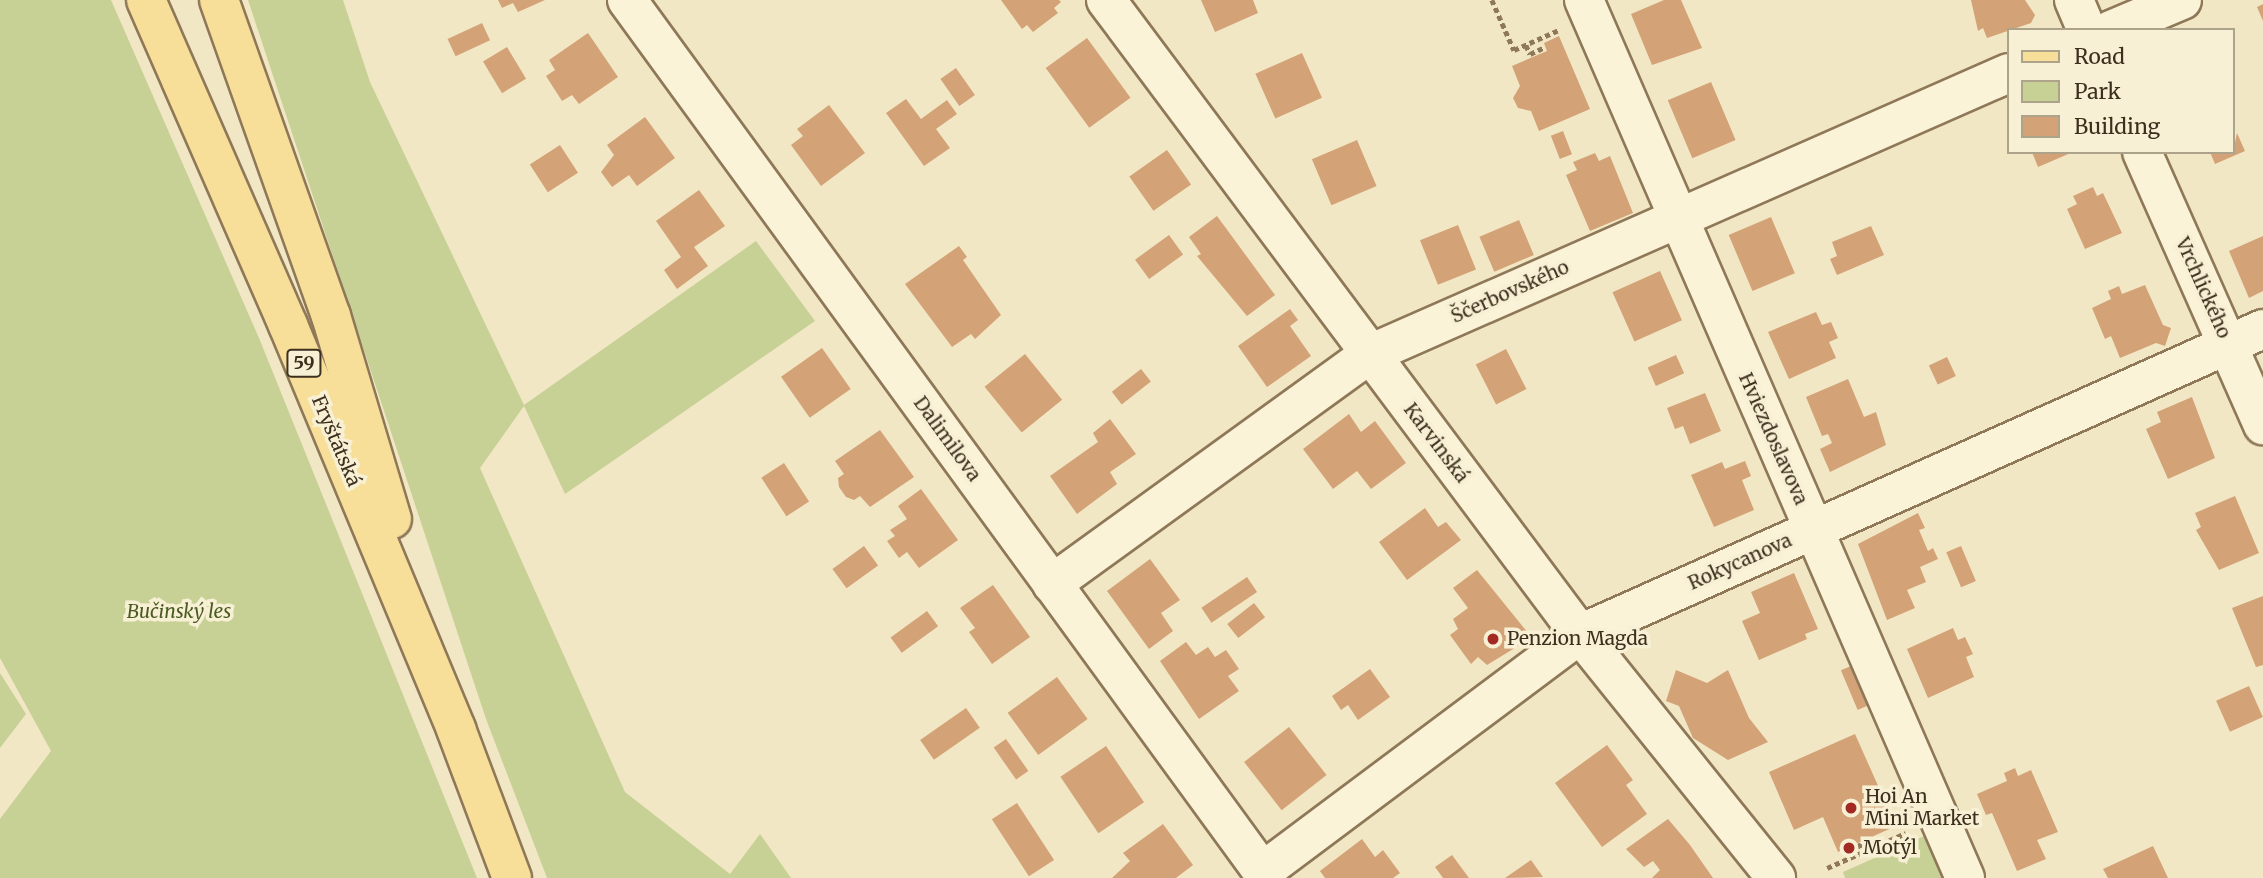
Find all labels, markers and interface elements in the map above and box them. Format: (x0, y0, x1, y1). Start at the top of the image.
legend (2008, 28, 2235, 154)
text: Road (2074, 43, 2125, 70)
text: Park (2074, 78, 2121, 105)
text: Building (2074, 113, 2160, 140)
street label: Vrchlického (2171, 234, 2235, 342)
street label: Ščerbovského (1447, 256, 1573, 328)
road number: 59 (285, 348, 323, 377)
street label: Hviezdoslavova (1734, 369, 1812, 509)
street label: Fryštátská (307, 392, 365, 490)
street label: Dalimilova (909, 392, 985, 486)
street label: Karvinská (1399, 399, 1473, 487)
street label: Rokycanova (1685, 529, 1795, 595)
park label: Bučinský les (127, 601, 231, 623)
place label: Penzion Magda (1507, 628, 1648, 650)
marker: Penzion Magda (1485, 631, 1501, 647)
place label: Hoi An Mini Market (1865, 786, 1979, 830)
marker: Hoi An Mini Market (1843, 800, 1859, 816)
place label: Motýl (1863, 837, 1917, 859)
marker: Motýl (1841, 840, 1857, 856)

